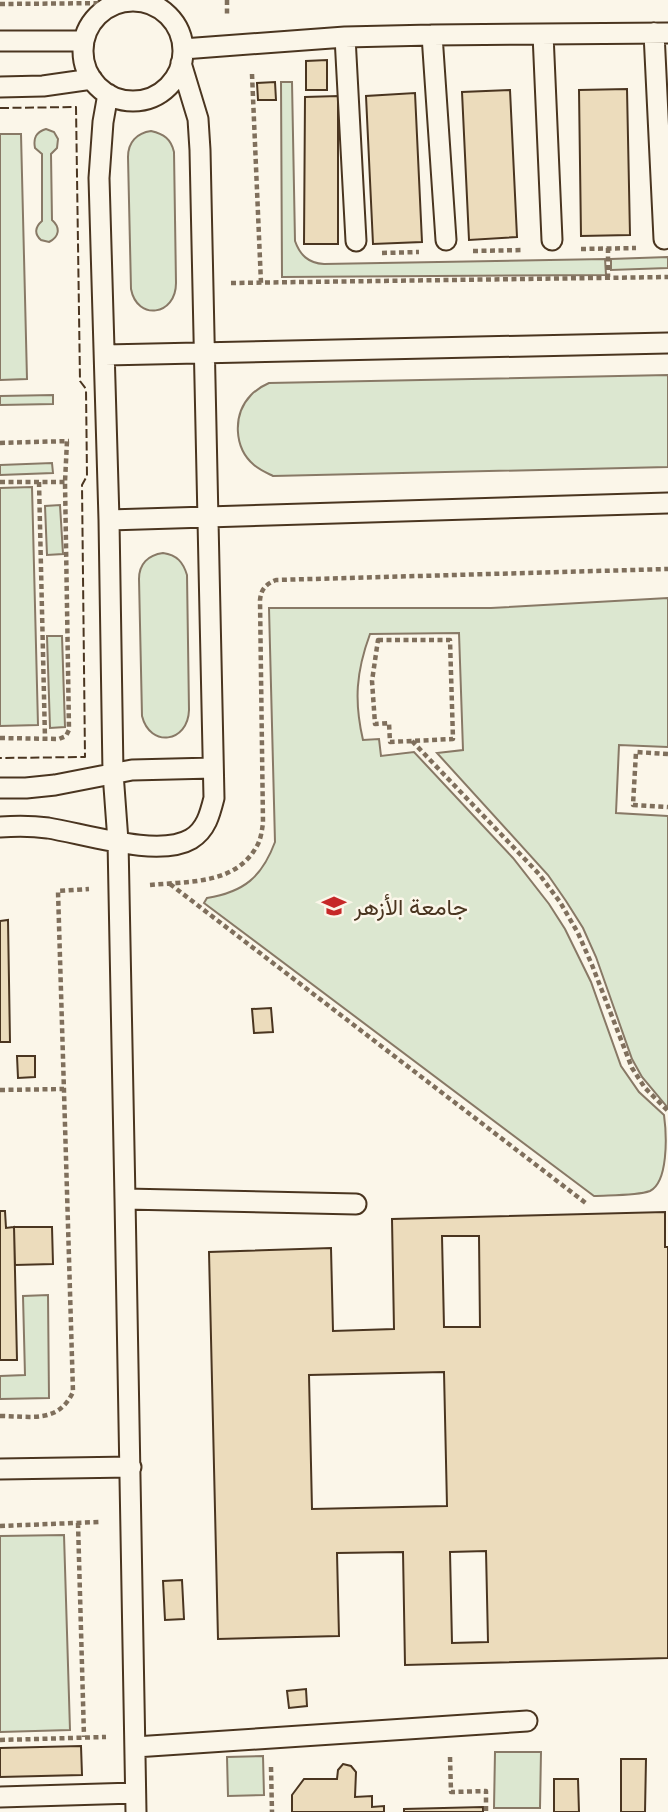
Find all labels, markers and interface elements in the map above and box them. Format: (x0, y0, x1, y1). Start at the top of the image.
school or university icon: جامعة الأزهر (320, 892, 348, 920)
place label: جامعة الأزهر (353, 892, 468, 922)

